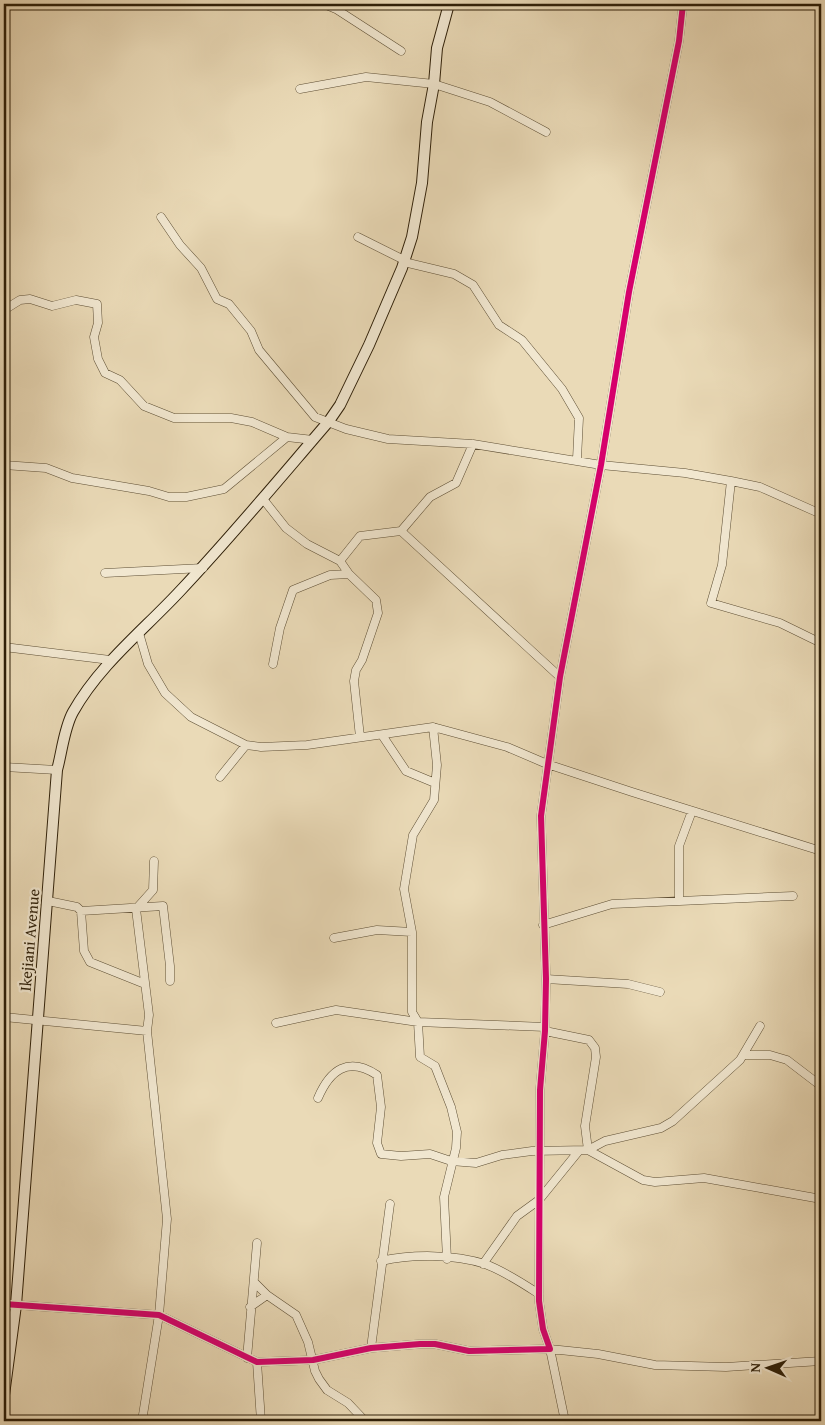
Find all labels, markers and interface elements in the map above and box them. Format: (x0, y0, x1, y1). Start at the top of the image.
street label: Ikejiani Avenue (13, 888, 45, 992)
north arrow (742, 1342, 792, 1392)
text: N (745, 1362, 765, 1373)

